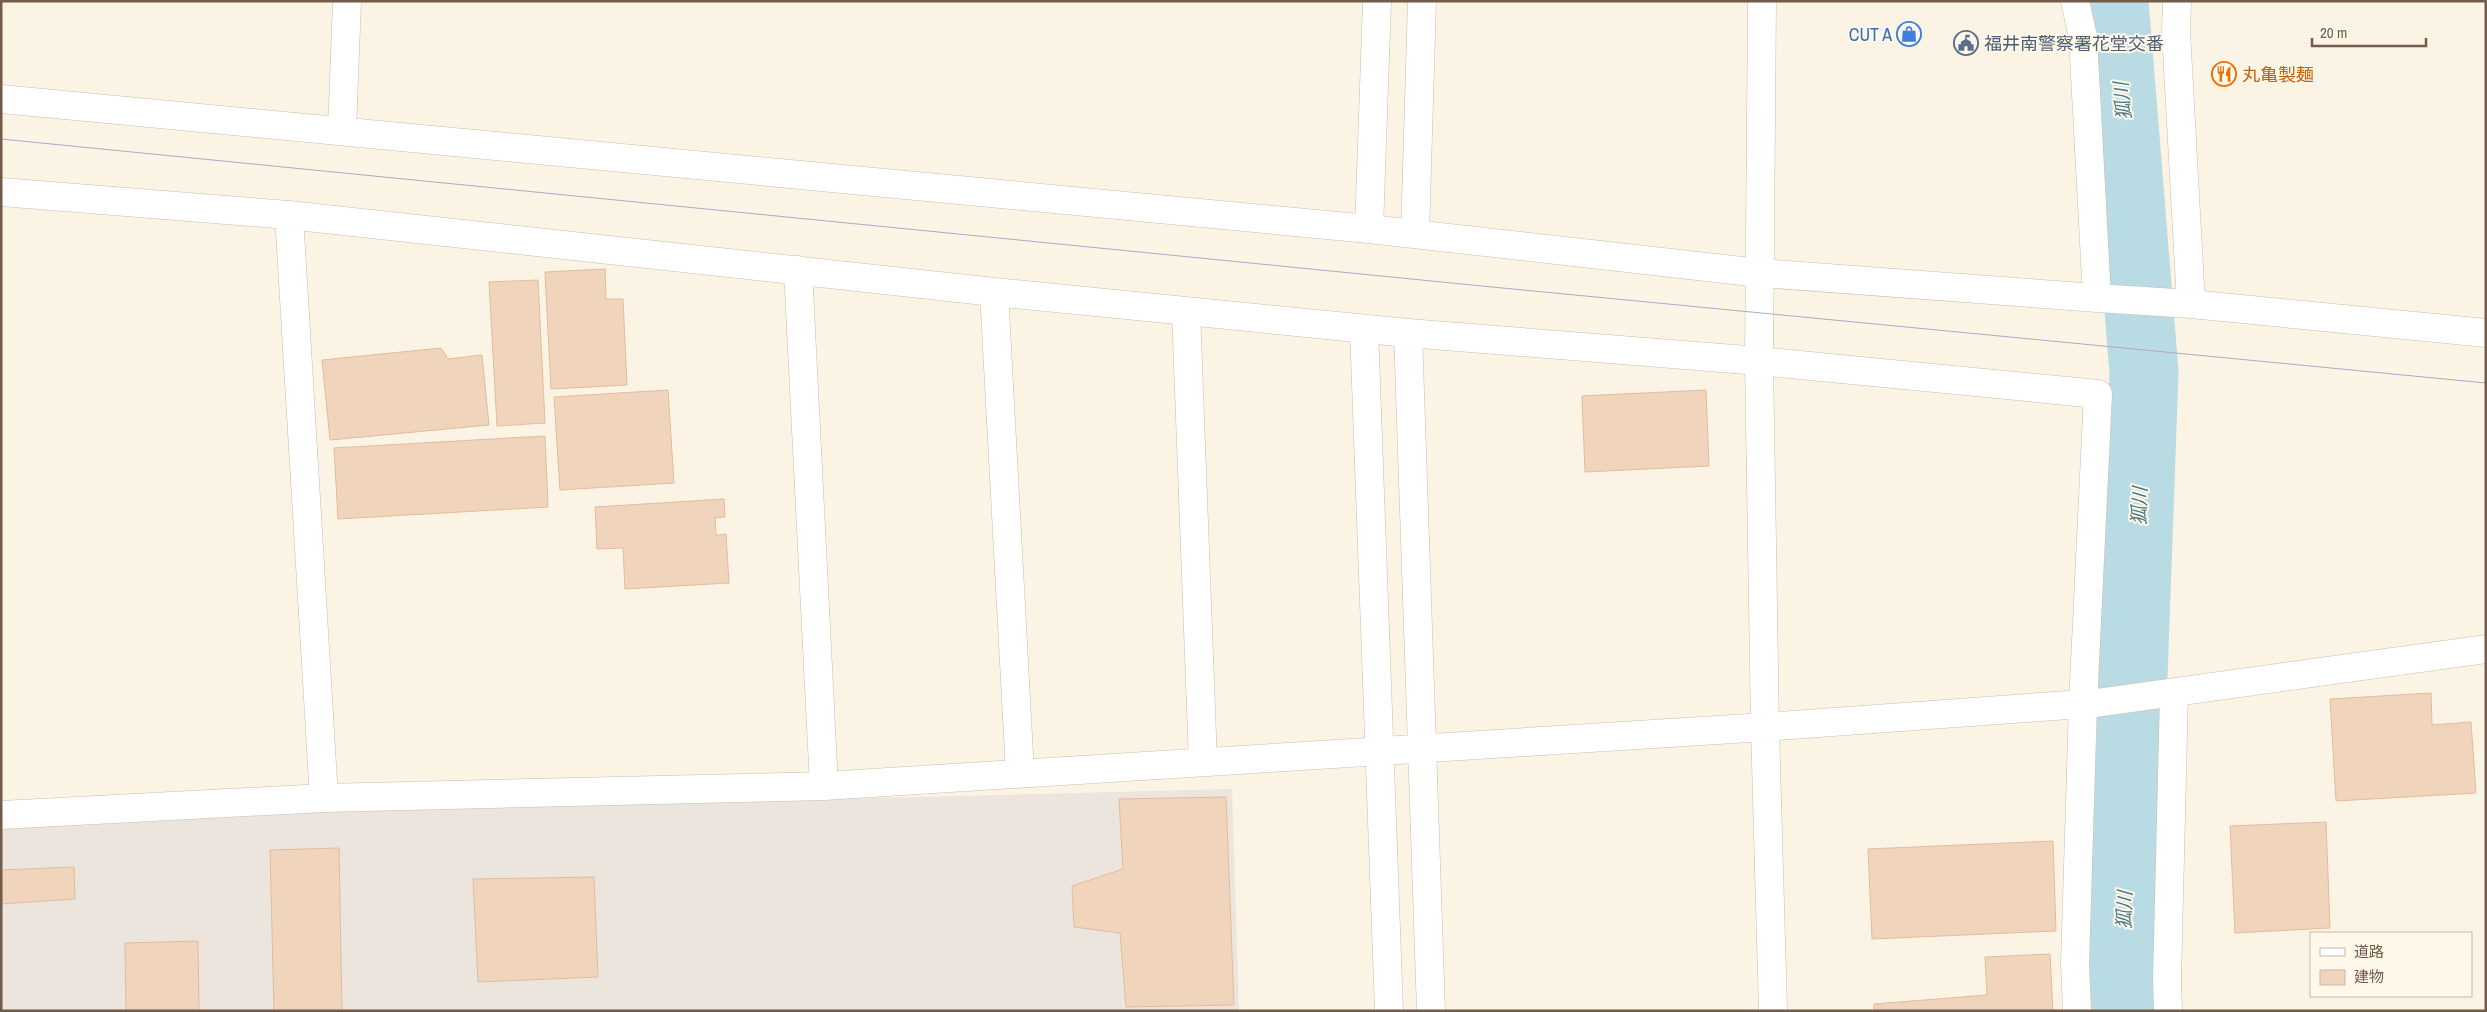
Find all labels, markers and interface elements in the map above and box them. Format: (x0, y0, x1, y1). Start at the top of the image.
scale bar (2312, 15, 2426, 47)
shop icon: CUT A (1896, 21, 1922, 47)
place label: CUT A (1849, 22, 1892, 47)
text: 20 m (2320, 22, 2347, 43)
public building icon: 福井南警察署花堂交番 (1953, 30, 1979, 56)
place label: 福井南警察署花堂交番 (1984, 31, 2164, 56)
restaurant icon: 丸亀製麺 (2211, 61, 2237, 87)
place label: 丸亀製麺 (2242, 62, 2314, 87)
water label: 狐川 (2107, 79, 2137, 121)
water label: 狐川 (2125, 485, 2153, 525)
water label: 狐川 (2110, 889, 2138, 929)
legend (2310, 932, 2472, 997)
text: 道路 (2354, 941, 2384, 962)
text: 建物 (2354, 966, 2384, 987)

